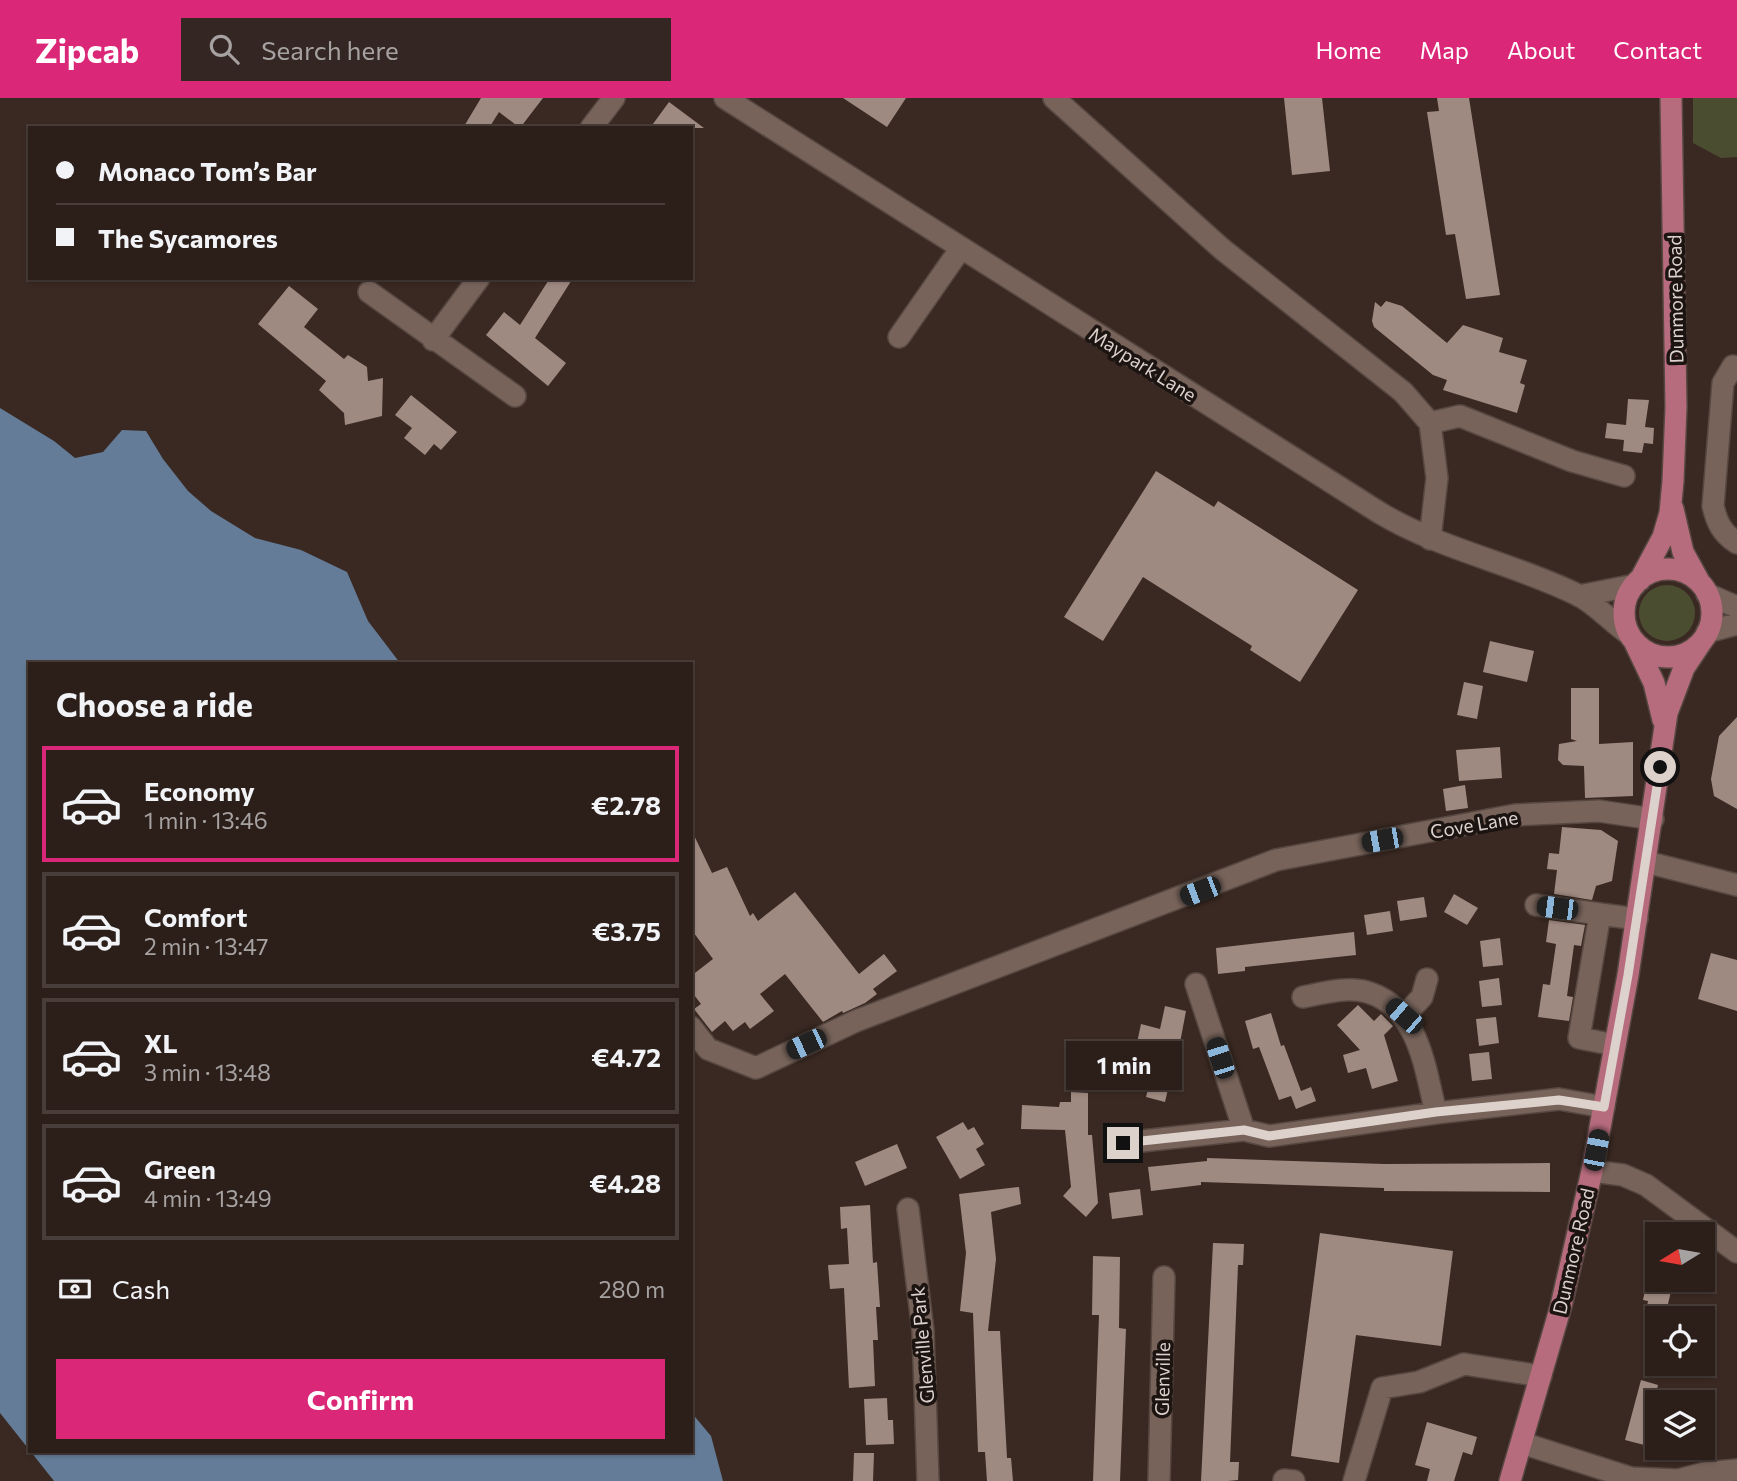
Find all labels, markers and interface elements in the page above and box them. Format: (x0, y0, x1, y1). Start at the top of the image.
search box (181, 18, 671, 81)
text: Zipcab (35, 29, 139, 70)
icon: search (205, 30, 243, 68)
text: Search here (261, 34, 399, 65)
text: Home (1316, 35, 1382, 64)
text: Map (1420, 35, 1469, 64)
text: About (1507, 35, 1575, 64)
text: Contact (1613, 35, 1702, 64)
text: Monaco Tom’s Bar (98, 155, 317, 186)
text: The Sycamores (98, 222, 278, 253)
street label: Dunmore Road (1662, 234, 1688, 364)
street label: Maypark Lane (1085, 322, 1201, 406)
text: Choose a ride (56, 684, 253, 724)
route start (1644, 751, 1676, 783)
icon: car (60, 773, 123, 836)
text: Economy (144, 775, 255, 806)
text: €2.78 (591, 789, 661, 820)
street label: Cove Lane (1428, 805, 1520, 843)
text: 1 min · 13:46 (144, 806, 268, 834)
car (1360, 826, 1405, 854)
car (1177, 874, 1224, 908)
car (1535, 895, 1580, 921)
icon: car (60, 899, 123, 962)
text: Comfort (144, 901, 247, 932)
text: €3.75 (592, 915, 661, 946)
text: 2 min · 13:47 (144, 932, 268, 960)
car (1382, 994, 1427, 1038)
icon: car (60, 1025, 123, 1088)
car (783, 1026, 830, 1062)
text: XL (144, 1027, 178, 1058)
car (1204, 1035, 1237, 1081)
text: €4.72 (591, 1041, 661, 1072)
callout: 1 min (1065, 1042, 1181, 1090)
text: 1 min (1097, 1051, 1151, 1079)
text: 3 min · 13:48 (144, 1058, 271, 1086)
route end (1107, 1127, 1139, 1159)
car (1582, 1127, 1611, 1173)
icon: car (60, 1151, 123, 1214)
text: Green (144, 1153, 216, 1184)
text: €4.28 (589, 1167, 661, 1198)
text: 4 min · 13:49 (144, 1184, 272, 1212)
street label: Dunmore Road (1547, 1186, 1599, 1316)
north arrow (1645, 1222, 1715, 1292)
map controls (1645, 1222, 1715, 1460)
icon: cash (56, 1270, 94, 1308)
text: Cash (112, 1273, 170, 1304)
text: 280 m (599, 1275, 665, 1303)
street label: Glenville Park (905, 1286, 939, 1404)
button: locate (1645, 1306, 1715, 1376)
street label: Glenville (1150, 1342, 1174, 1416)
button: Confirm (56, 1359, 665, 1439)
button: layers (1645, 1390, 1715, 1460)

